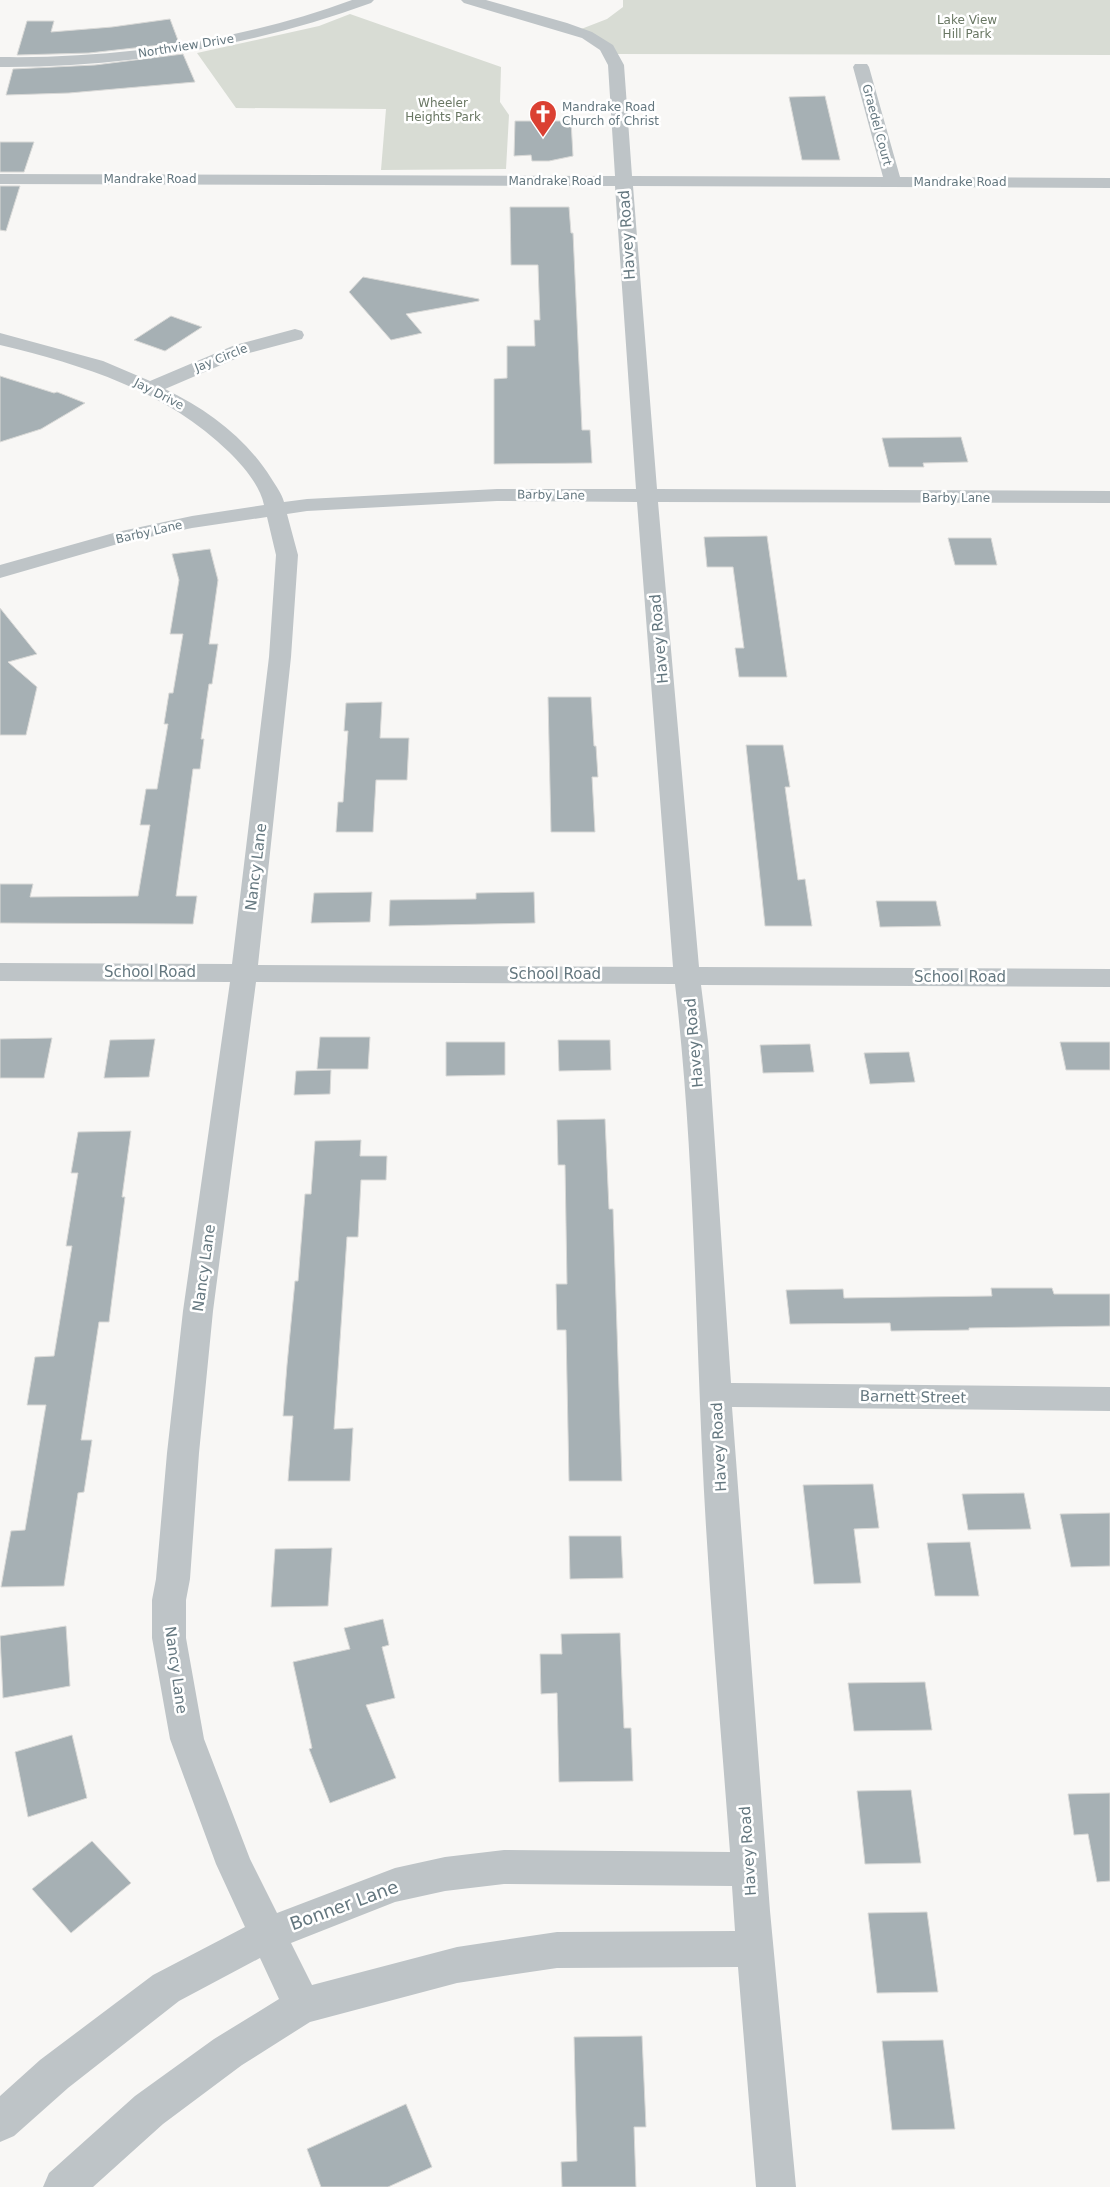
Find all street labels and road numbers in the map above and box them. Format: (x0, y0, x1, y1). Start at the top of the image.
street label: Northview Drive (137, 31, 235, 61)
street label: Graedel Court (859, 83, 895, 168)
street label: Mandrake Road (103, 172, 197, 186)
street label: Mandrake Road (508, 174, 602, 188)
street label: Mandrake Road (913, 175, 1007, 189)
street label: Havey Road (615, 190, 639, 280)
street label: Jay Circle (192, 341, 249, 375)
street label: Jay Drive (131, 375, 186, 412)
street label: Barby Lane (517, 487, 585, 503)
street label: Barby Lane (922, 491, 990, 505)
street label: Barby Lane (114, 518, 184, 546)
street label: Havey Road (646, 593, 672, 685)
street label: Nancy Lane (242, 822, 270, 912)
street label: School Road (104, 963, 196, 981)
street label: School Road (509, 965, 601, 983)
street label: School Road (914, 968, 1006, 986)
street label: Havey Road (681, 997, 707, 1089)
street label: Nancy Lane (189, 1223, 219, 1313)
street label: Barnett Street (860, 1387, 966, 1407)
street label: Havey Road (708, 1402, 730, 1492)
street label: Nancy Lane (161, 1625, 191, 1715)
street label: Havey Road (736, 1806, 760, 1896)
street label: Bonner Lane (287, 1876, 401, 1934)

